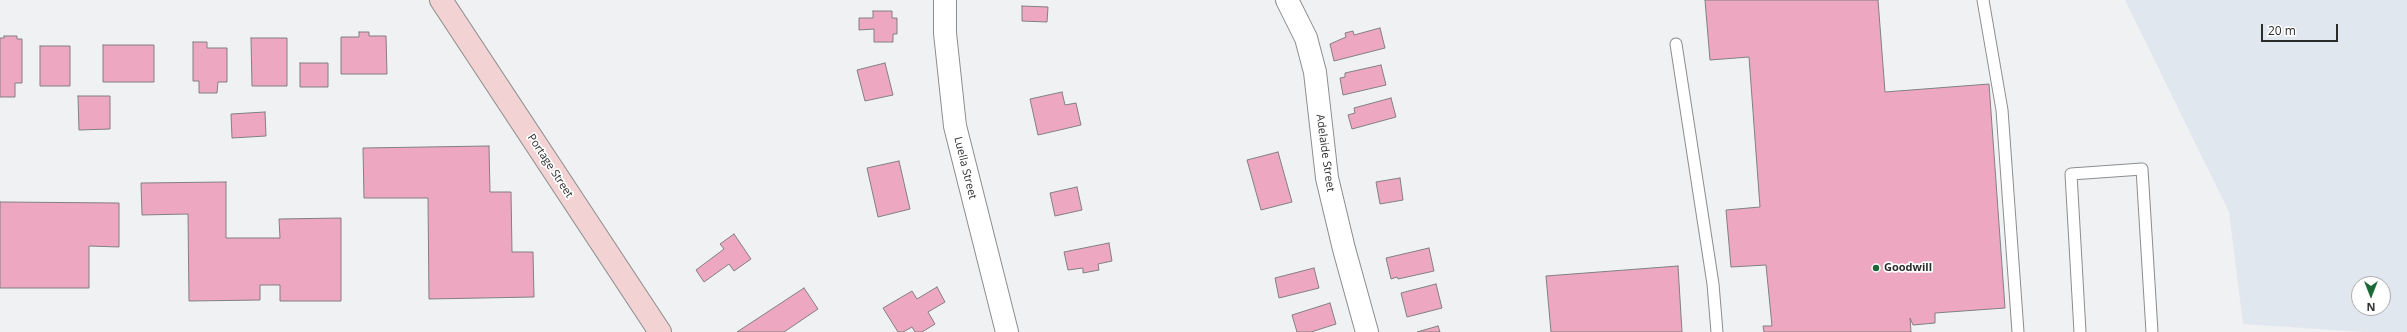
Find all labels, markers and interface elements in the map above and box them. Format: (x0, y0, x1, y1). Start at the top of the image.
scale bar (2263, 16, 2340, 42)
text: 20 m (2268, 22, 2296, 39)
street label: Adelaide Street (1313, 113, 1337, 193)
street label: Portage Street (524, 132, 576, 200)
street label: Luella Street (951, 135, 979, 201)
place label: Goodwill (1884, 261, 1932, 275)
marker: Goodwill (1871, 263, 1881, 273)
north arrow (2351, 276, 2391, 316)
text: N (2367, 300, 2375, 315)

